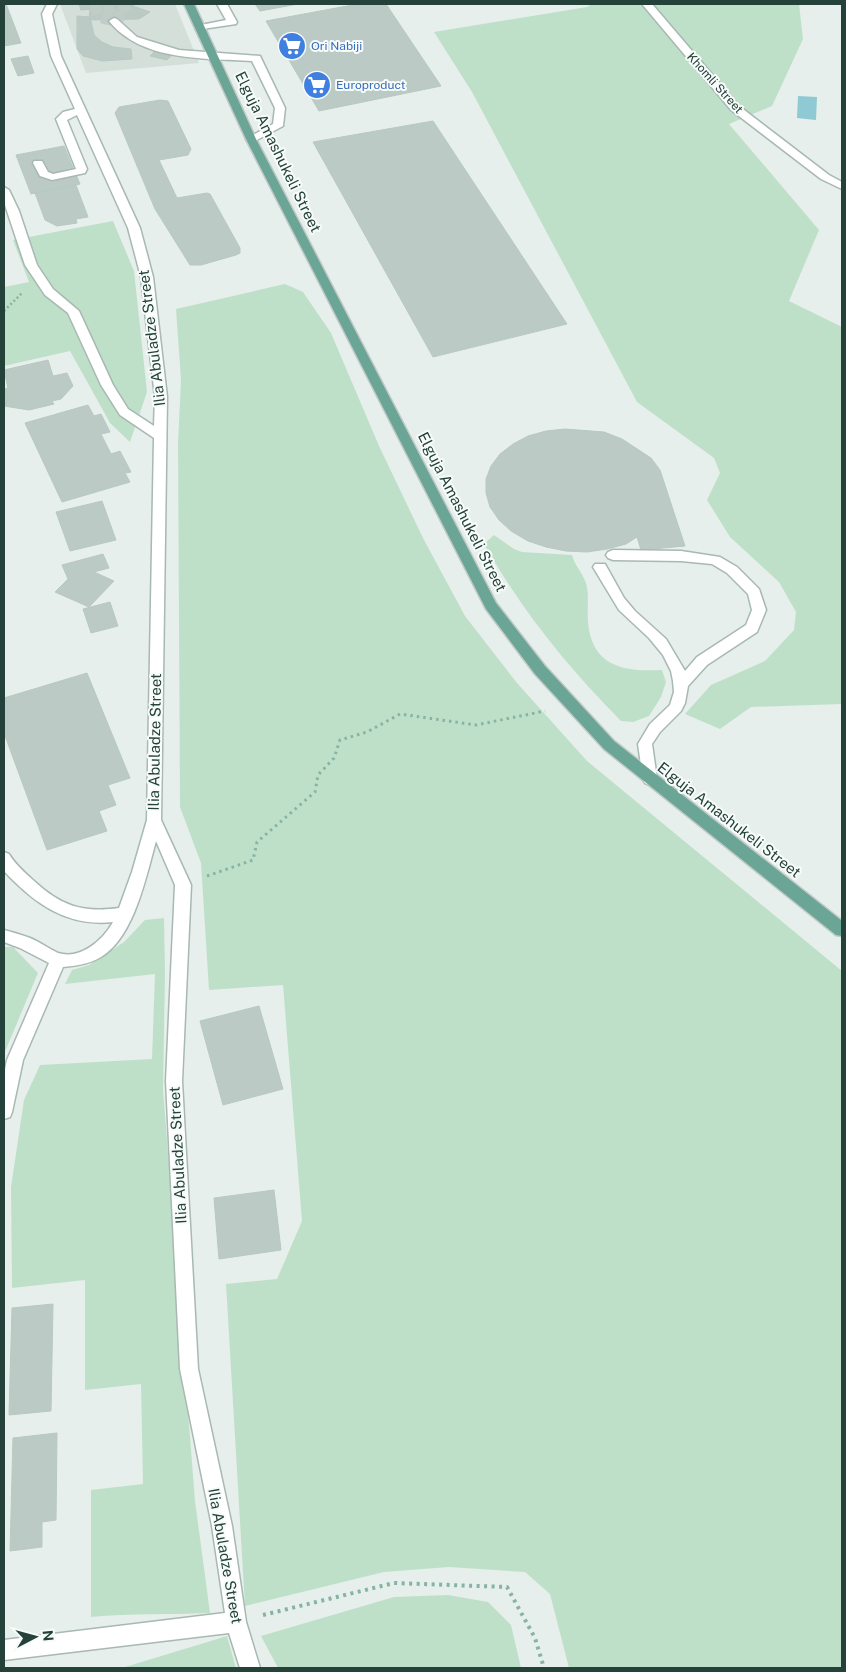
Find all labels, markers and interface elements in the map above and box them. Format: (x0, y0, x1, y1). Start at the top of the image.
supermarket icon: Ori Nabiji (277, 31, 307, 61)
place label: Ori Nabiji (311, 39, 362, 53)
street label: Khomli Street (684, 50, 746, 116)
street label: Elguja Amashukeli Street (232, 69, 325, 235)
supermarket icon: Europroduct (302, 70, 332, 100)
place label: Europroduct (336, 78, 406, 92)
street label: Ilia Abuladze Street (135, 269, 168, 407)
street label: Elguja Amashukeli Street (415, 429, 510, 594)
street label: Ilia Abuladze Street (145, 673, 164, 811)
street label: Elguja Amashukeli Street (654, 759, 804, 881)
street label: Ilia Abuladze Street (165, 1086, 190, 1224)
street label: Ilia Abuladze Street (205, 1487, 246, 1625)
north arrow (10, 1612, 60, 1662)
text: N (39, 1629, 56, 1642)

